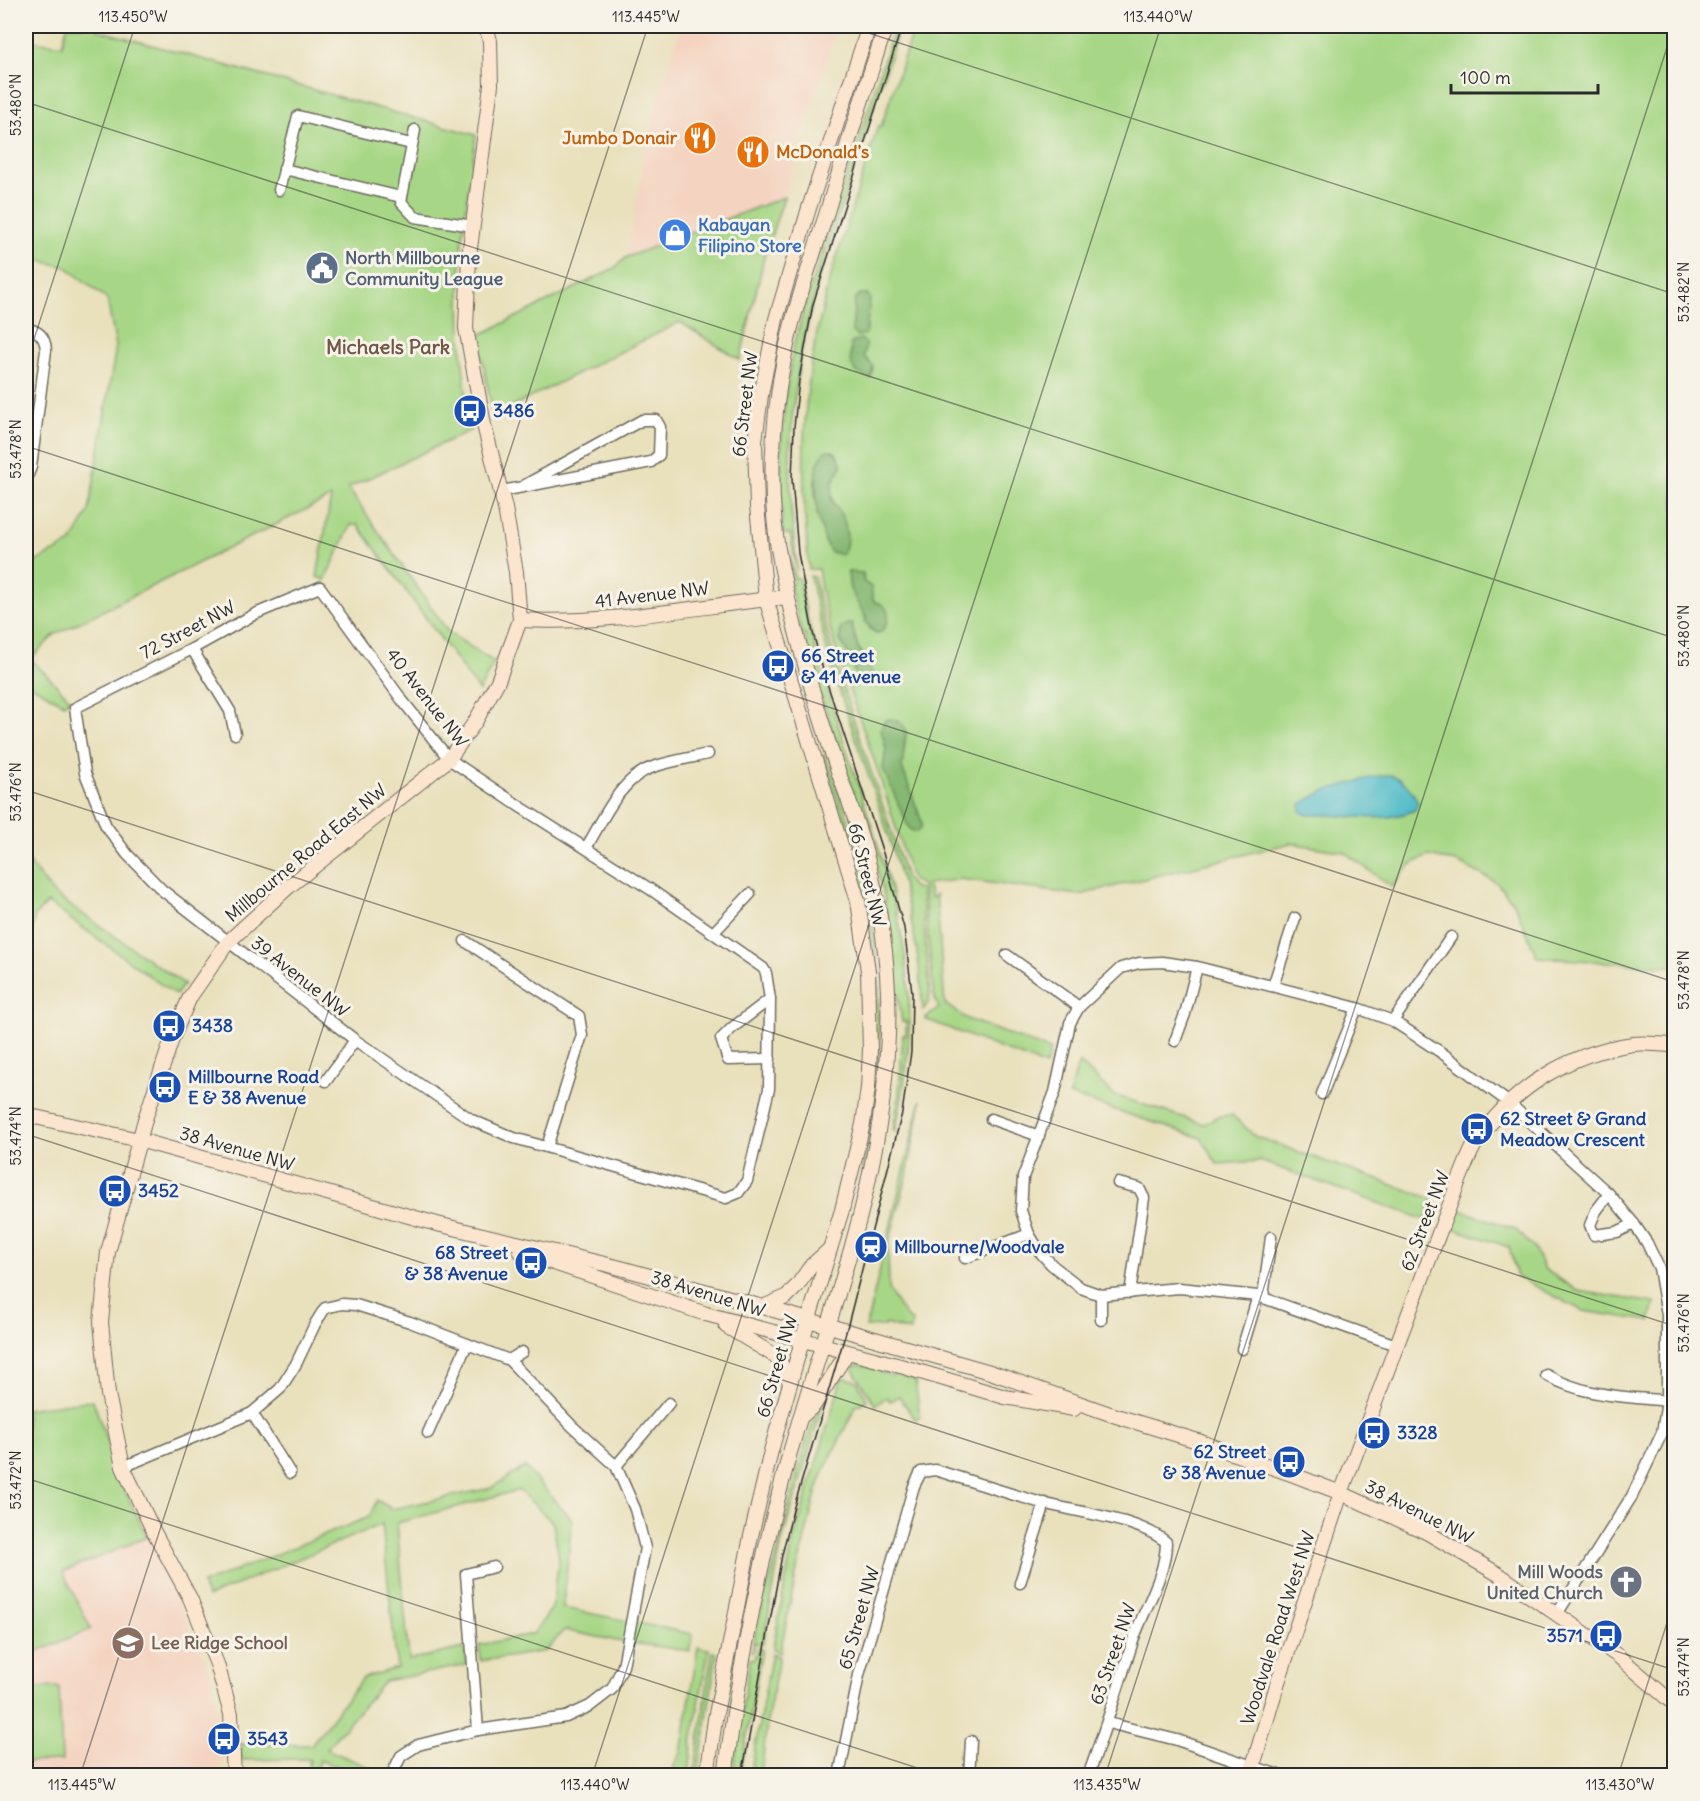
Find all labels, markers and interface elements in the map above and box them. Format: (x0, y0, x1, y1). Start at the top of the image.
text: 113.450°W (98, 7, 168, 26)
text: 113.445°W (612, 7, 680, 26)
text: 113.440°W (1123, 7, 1193, 26)
scale bar (1451, 57, 1598, 95)
text: 100 m (1460, 66, 1511, 89)
text: 53.480°N (6, 74, 25, 136)
restaurant icon: Jumbo Donair (682, 120, 718, 156)
place label: Jumbo Donair (562, 126, 678, 149)
restaurant icon: McDonald's (735, 134, 771, 170)
place label: McDonald's (776, 140, 869, 163)
place label: Kabayan Filipino Store (698, 213, 802, 257)
shop icon: Kabayan Filipino Store (657, 217, 693, 253)
place label: North Millbourne Community League (345, 246, 503, 290)
public building icon: North Millbourne Community League (304, 250, 340, 286)
text: 53.482°N (1674, 262, 1693, 322)
district label: Michaels Park (326, 334, 450, 359)
street label: 66 Street NW (727, 350, 762, 458)
bus stop icon: 3486 (452, 393, 488, 429)
place label: 3486 (493, 399, 534, 422)
text: 53.478°N (6, 419, 25, 479)
street label: 41 Avenue NW (593, 576, 710, 613)
street label: 72 Street NW (136, 595, 239, 664)
text: 53.480°N (1674, 605, 1693, 667)
street label: 40 Avenue NW (381, 643, 473, 752)
place label: 66 Street & 41 Avenue (801, 644, 901, 688)
bus stop icon: 66 Street & 41 Avenue (760, 648, 796, 684)
text: 53.476°N (6, 762, 25, 822)
street label: Millbourne Road East NW (220, 778, 391, 927)
street label: 66 Street NW (843, 821, 891, 929)
street label: 39 Avenue NW (247, 931, 354, 1022)
text: 53.478°N (1674, 950, 1693, 1010)
bus stop icon: 3438 (151, 1008, 187, 1044)
place label: 3438 (192, 1014, 233, 1037)
place label: Millbourne Road E & 38 Avenue (188, 1065, 320, 1109)
bus stop icon: Millbourne Road E & 38 Avenue (147, 1069, 183, 1105)
text: 53.474°N (6, 1106, 25, 1166)
place label: 62 Street & Grand Meadow Crescent (1500, 1107, 1647, 1151)
bus stop icon: 62 Street & Grand Meadow Crescent (1459, 1111, 1495, 1147)
street label: 38 Avenue NW (177, 1121, 297, 1176)
street label: 62 Street NW (1395, 1167, 1454, 1274)
bus stop icon: 3452 (97, 1173, 133, 1209)
place label: 3452 (138, 1179, 179, 1202)
station icon: Millbourne/Woodvale (853, 1229, 889, 1265)
place label: Millbourne/Woodvale (894, 1235, 1065, 1258)
place label: 68 Street & 38 Avenue (405, 1241, 509, 1285)
bus stop icon: 68 Street & 38 Avenue (513, 1245, 549, 1281)
street label: 38 Avenue NW (648, 1265, 768, 1322)
text: 53.476°N (1674, 1293, 1693, 1353)
street label: 66 Street NW (751, 1312, 802, 1420)
bus stop icon: 3328 (1356, 1415, 1392, 1451)
place label: 3328 (1397, 1421, 1438, 1444)
place label: 62 Street & 38 Avenue (1163, 1440, 1267, 1484)
bus stop icon: 62 Street & 38 Avenue (1271, 1444, 1307, 1480)
text: 53.472°N (6, 1450, 25, 1510)
street label: 38 Avenue NW (1361, 1474, 1477, 1549)
street label: Woodvale Road West NW (1235, 1528, 1320, 1728)
place label: Mill Woods United Church (1487, 1560, 1604, 1604)
street label: 65 Street NW (833, 1564, 884, 1672)
church icon: Mill Woods United Church (1608, 1564, 1644, 1600)
street label: 63 Street NW (1084, 1600, 1141, 1708)
bus stop icon: 3571 (1588, 1618, 1624, 1654)
place label: 3571 (1546, 1624, 1583, 1647)
school or university icon: Lee Ridge School (110, 1625, 146, 1661)
place label: Lee Ridge School (151, 1631, 288, 1654)
text: 53.474°N (1674, 1637, 1693, 1697)
bus stop icon: 3543 (206, 1721, 242, 1757)
place label: 3543 (247, 1727, 288, 1750)
text: 113.445°W (48, 1775, 116, 1794)
text: 113.440°W (560, 1775, 630, 1794)
text: 113.435°W (1073, 1775, 1141, 1794)
text: 113.430°W (1586, 1775, 1655, 1794)

